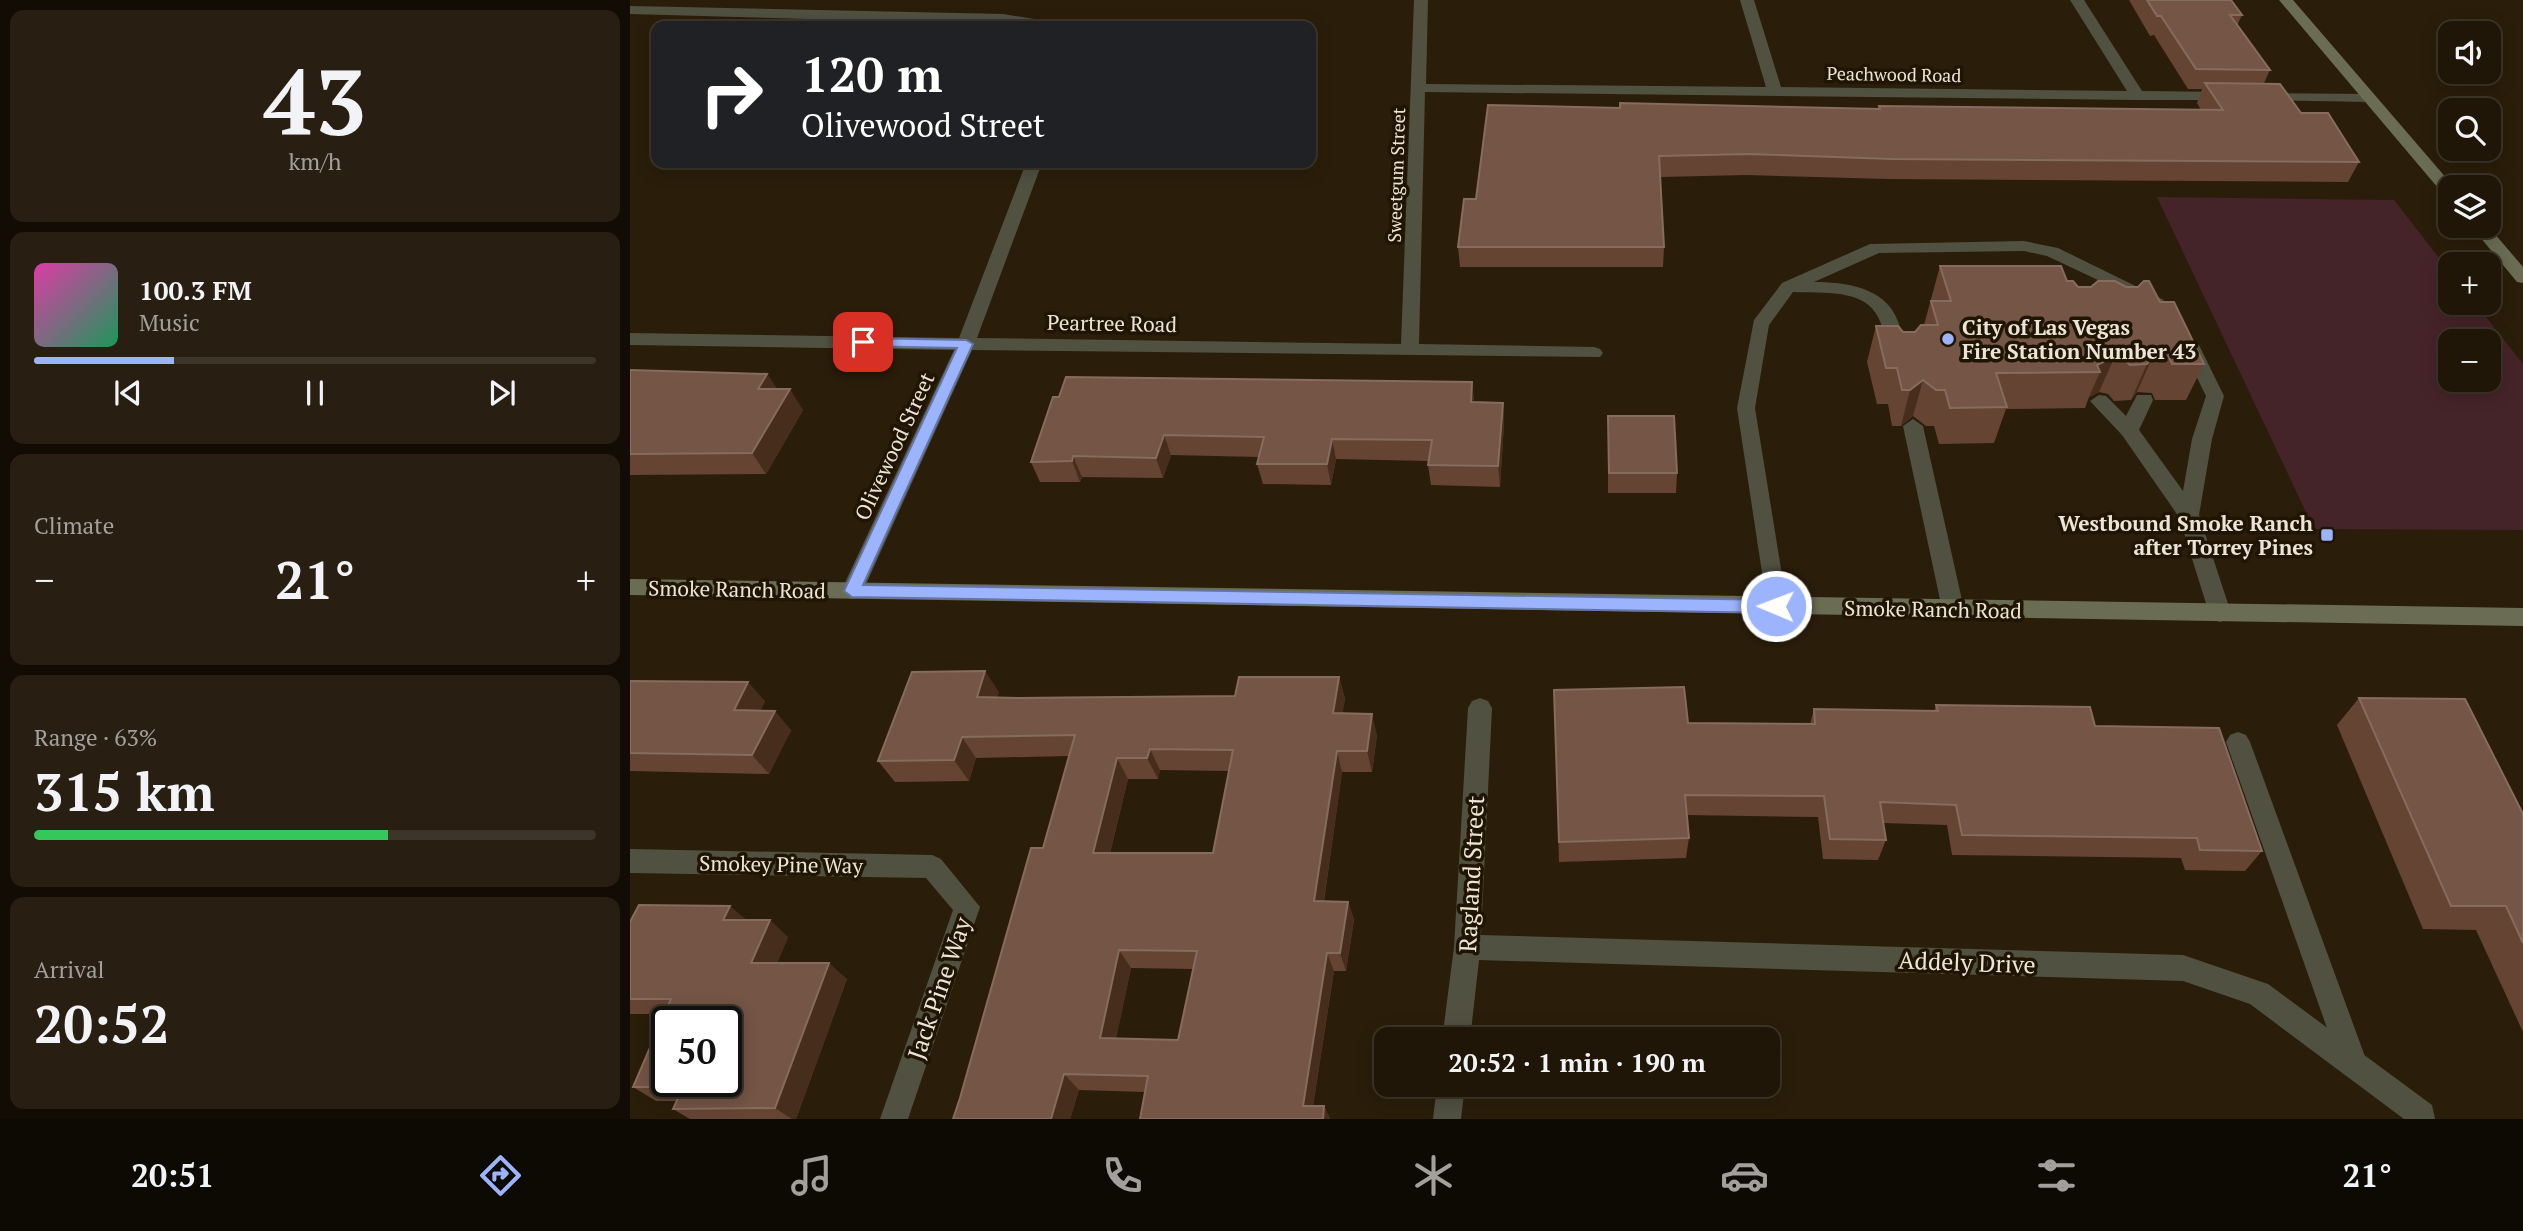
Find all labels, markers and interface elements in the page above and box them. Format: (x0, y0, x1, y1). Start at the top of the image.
map controls (2438, 21, 2501, 392)
button: sound (2438, 21, 2501, 84)
text: 43 (264, 40, 366, 161)
text: 120 m (801, 41, 943, 106)
icon: right (686, 49, 777, 140)
street label: Peachwood Road (1826, 61, 1962, 87)
button: search (2438, 98, 2501, 161)
text: Olivewood Street (801, 104, 1045, 146)
street label: Sweetgum Street (1382, 107, 1410, 243)
text: km/h (288, 146, 342, 177)
button: layers (2438, 175, 2501, 238)
button: + (2438, 252, 2501, 315)
text: 100.3 FM (139, 273, 252, 307)
text: Music (139, 307, 200, 338)
street label: Peartree Road (1047, 308, 1178, 338)
pin (833, 312, 893, 372)
place label: City of Las Vegas Fire Station Number 43 (1962, 313, 2196, 365)
icon: arrive (844, 323, 882, 361)
button: − (2438, 329, 2501, 392)
marker: City of Las Vegas Fire Station Number 43 (1940, 331, 1956, 347)
street label: Olivewood Street (847, 367, 941, 524)
icon: previous (109, 374, 147, 412)
icon: pause (296, 374, 334, 412)
icon: next (483, 374, 521, 412)
place label: Westbound Smoke Ranch after Torrey Pines (2058, 509, 2314, 561)
text: Climate (34, 510, 114, 541)
marker: Westbound Smoke Ranch after Torrey Pines (2319, 527, 2335, 543)
text: 21° (275, 545, 355, 614)
text: − (34, 555, 54, 605)
text: + (576, 555, 596, 605)
position arrow (1739, 569, 1813, 643)
street label: Smoke Ranch Road (648, 573, 826, 605)
street label: Smoke Ranch Road (1844, 593, 2022, 625)
text: Range · 63% (34, 722, 157, 753)
text: 315 km (34, 757, 215, 826)
street label: Ragland Street (1451, 795, 1491, 953)
street label: Smokey Pine Way (699, 849, 864, 879)
street label: Jack Pine Way (900, 912, 979, 1063)
street label: Addely Drive (1898, 944, 2036, 980)
text: Arrival (34, 954, 105, 985)
text: 20:52 (34, 989, 169, 1058)
speed limit sign: 50 (651, 1006, 742, 1097)
text: 20:52 · 1 min · 190 m (1448, 1045, 1706, 1079)
icon: directions (476, 1151, 525, 1200)
icon: music (787, 1151, 836, 1200)
icon: phone (1098, 1151, 1147, 1200)
icon: climate (1409, 1151, 1458, 1200)
icon: car (1720, 1151, 1769, 1200)
icon: filters (2032, 1151, 2081, 1200)
text: 20:51 (131, 1154, 214, 1196)
text: 21° (2343, 1154, 2392, 1196)

